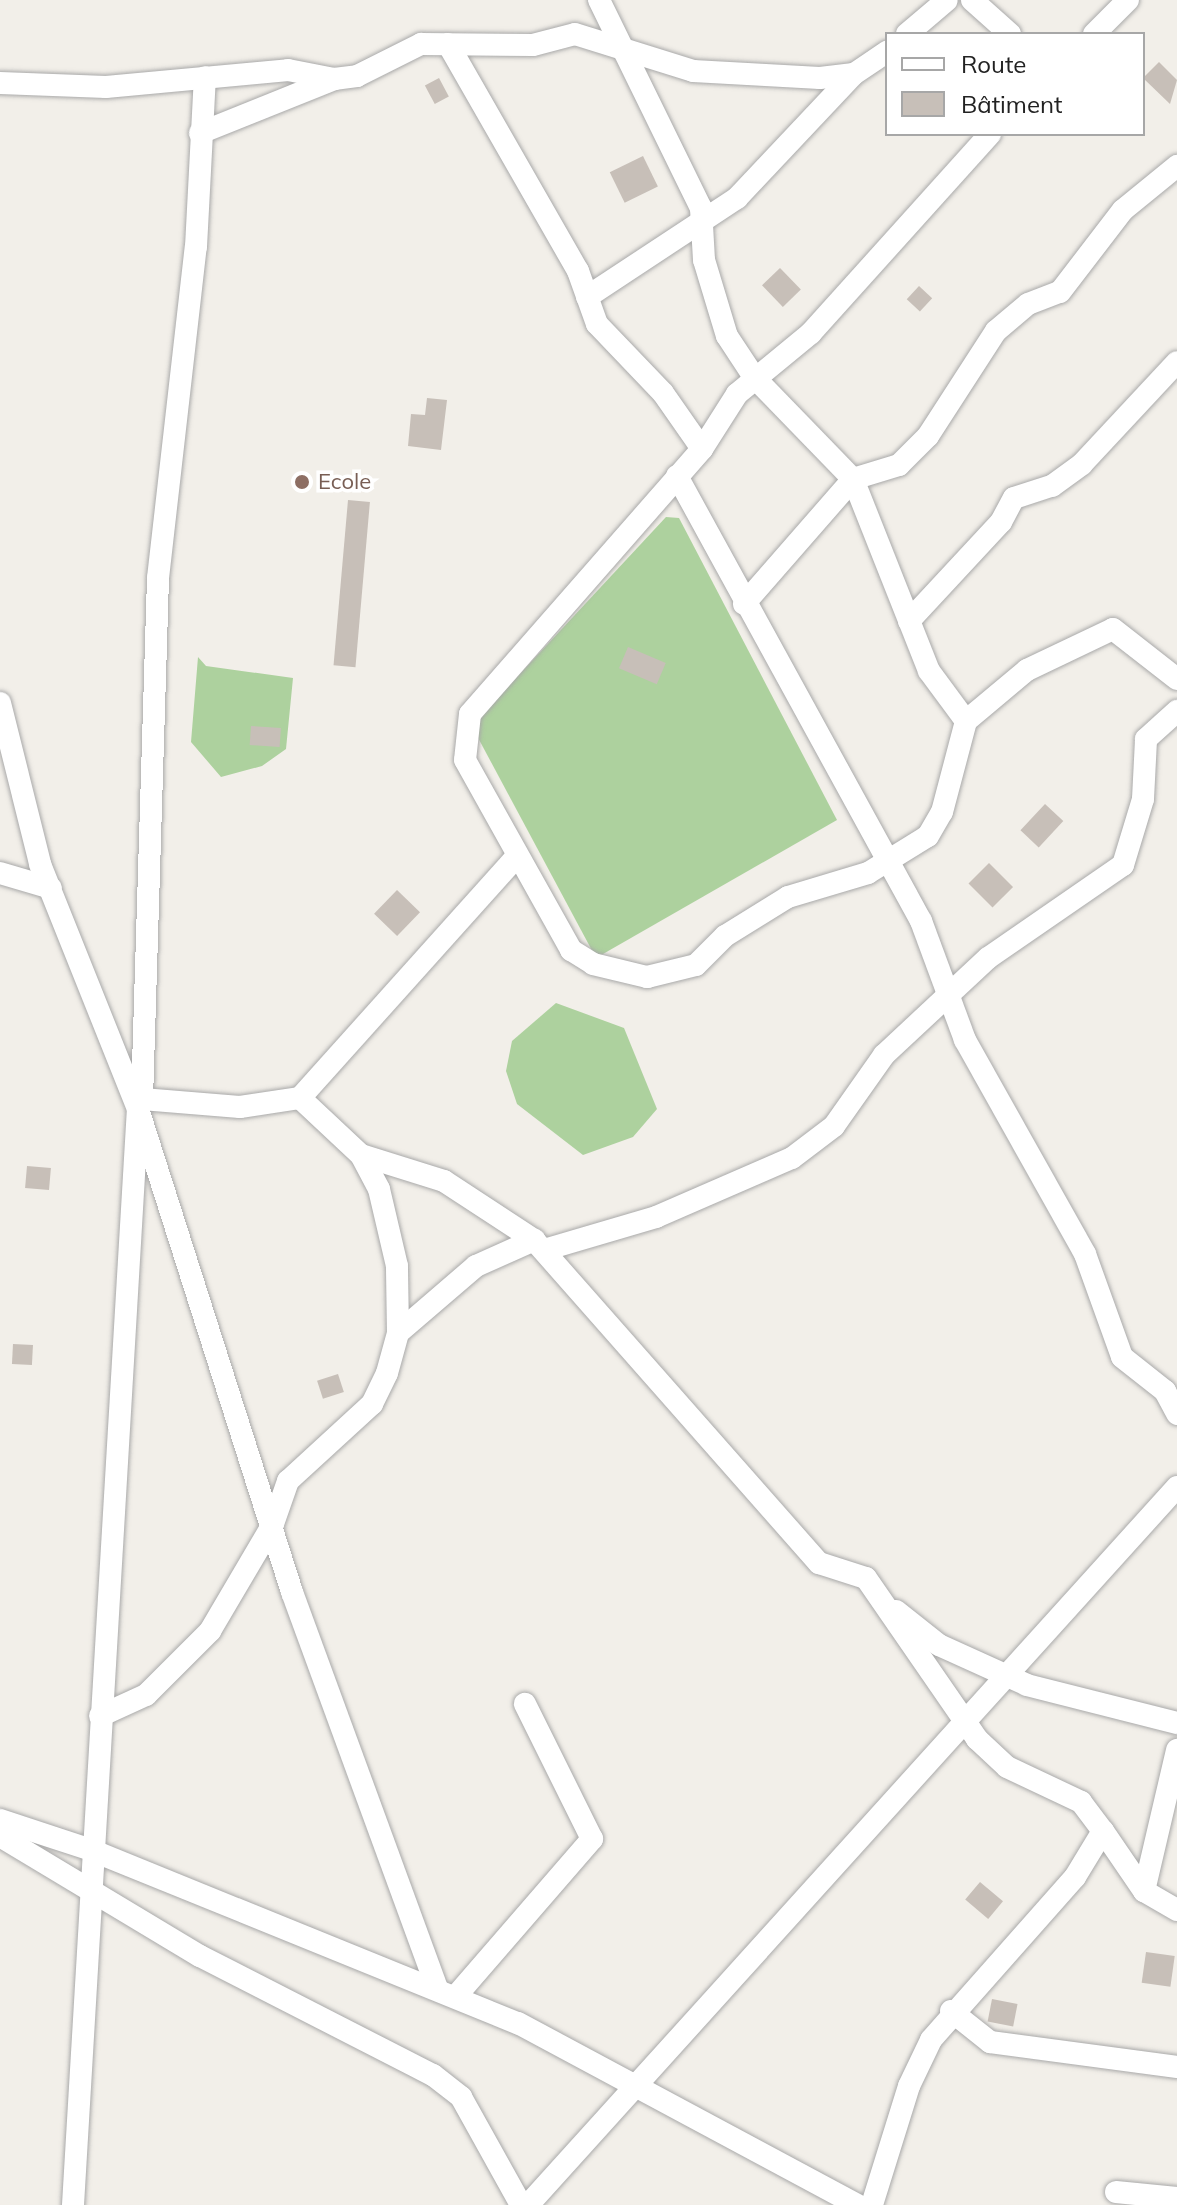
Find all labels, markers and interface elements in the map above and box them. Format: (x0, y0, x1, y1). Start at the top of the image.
legend (885, 32, 1145, 136)
text: Route (961, 49, 1026, 79)
text: Bâtiment (961, 89, 1062, 119)
place label: Ecole (318, 469, 371, 495)
marker: Ecole (293, 473, 311, 491)

